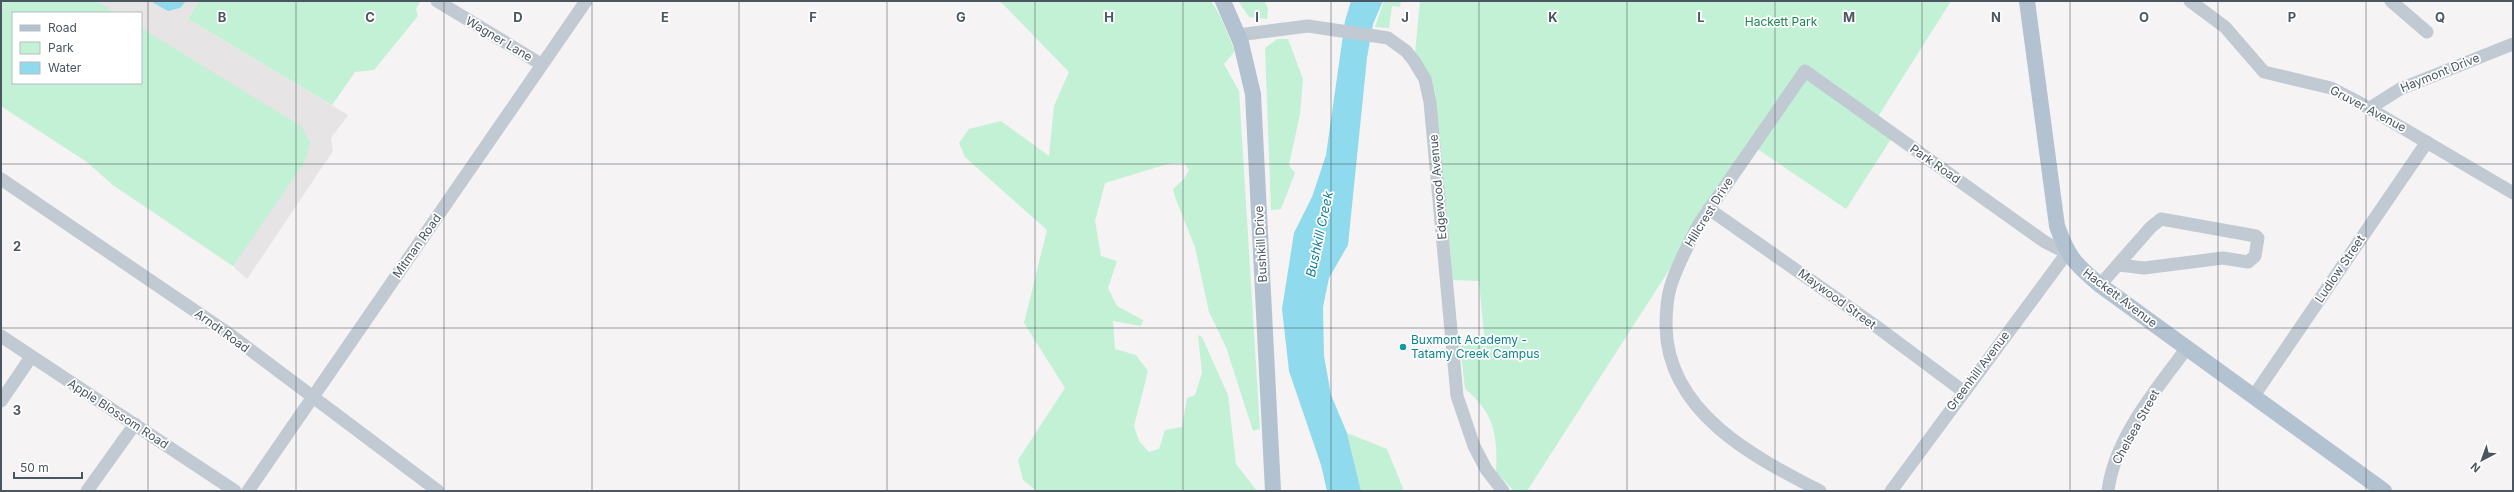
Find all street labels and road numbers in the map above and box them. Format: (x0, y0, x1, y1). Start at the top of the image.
street label: Wagner Lane (463, 13, 535, 64)
street label: Haymont Drive (2398, 50, 2482, 95)
street label: Gruver Avenue (2328, 82, 2409, 135)
street label: Edgewood Avenue (1425, 134, 1450, 240)
street label: Park Road (1907, 141, 1963, 186)
street label: Hillcrest Drive (1681, 174, 1736, 249)
street label: Bushkill Drive (1251, 205, 1270, 283)
street label: Mitman Road (389, 211, 444, 280)
street label: Ludlow Street (2312, 232, 2368, 305)
street label: Maywood Street (1795, 265, 1879, 332)
street label: Hackett Avenue (2080, 265, 2160, 330)
street label: Arndt Road (192, 306, 253, 355)
street label: Greenhill Avenue (1943, 328, 2012, 413)
street label: Apple Blossom Road (65, 375, 171, 452)
street label: Chelsea Street (2109, 387, 2162, 467)

